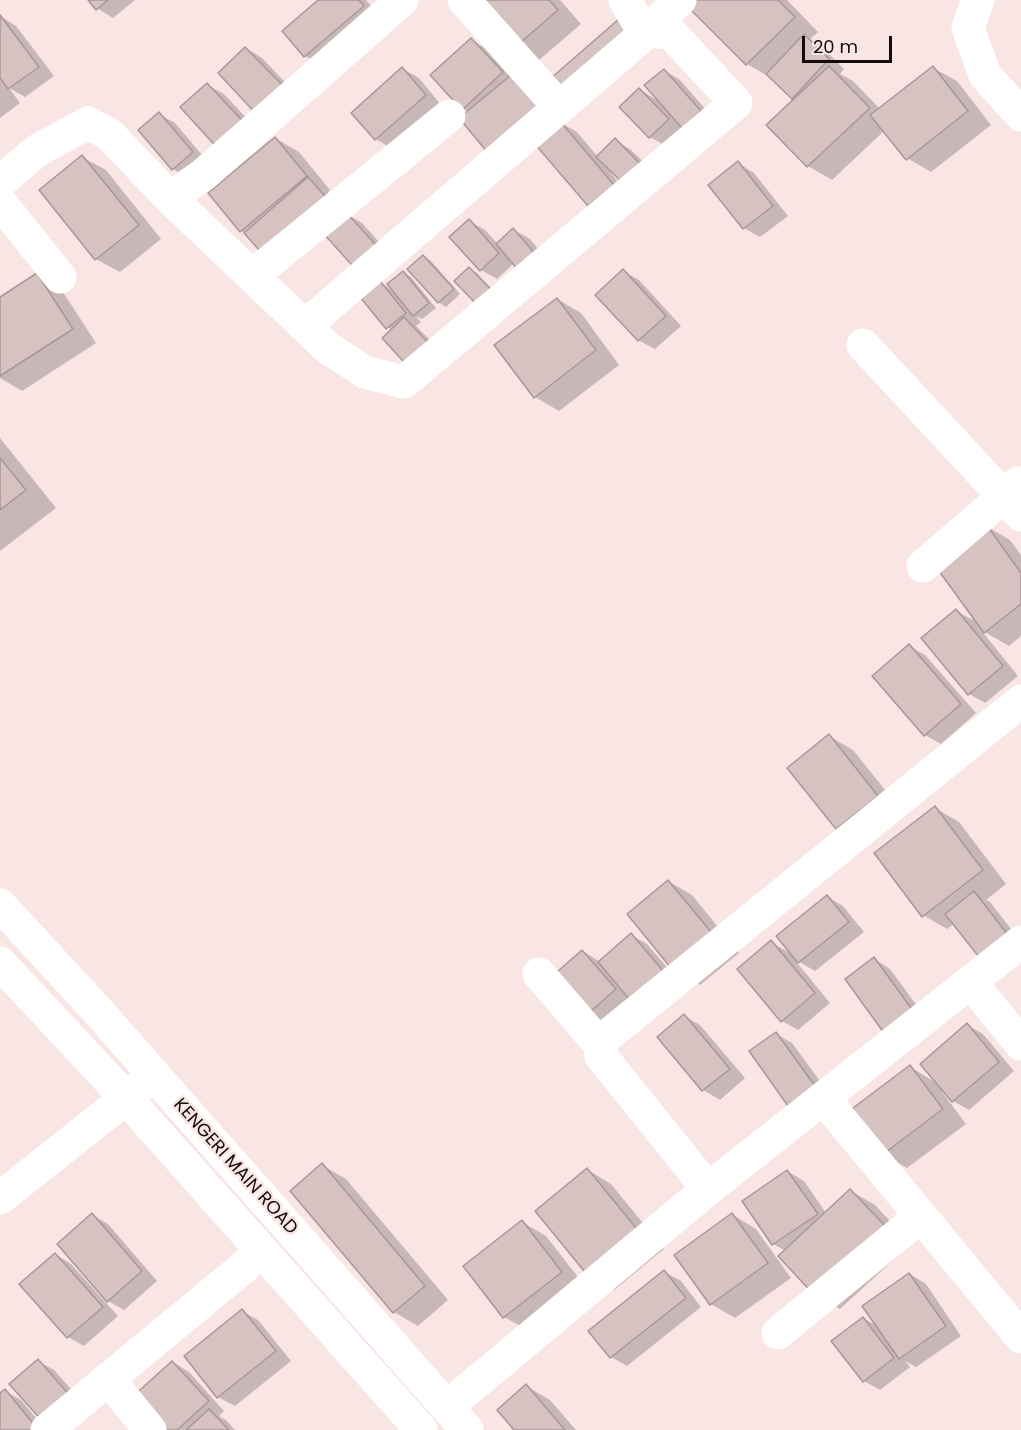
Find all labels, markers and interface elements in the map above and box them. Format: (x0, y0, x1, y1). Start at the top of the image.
scale bar (805, 24, 895, 62)
text: 20 m (813, 34, 858, 59)
street label: KENGERI MAIN ROAD (168, 1095, 302, 1239)

